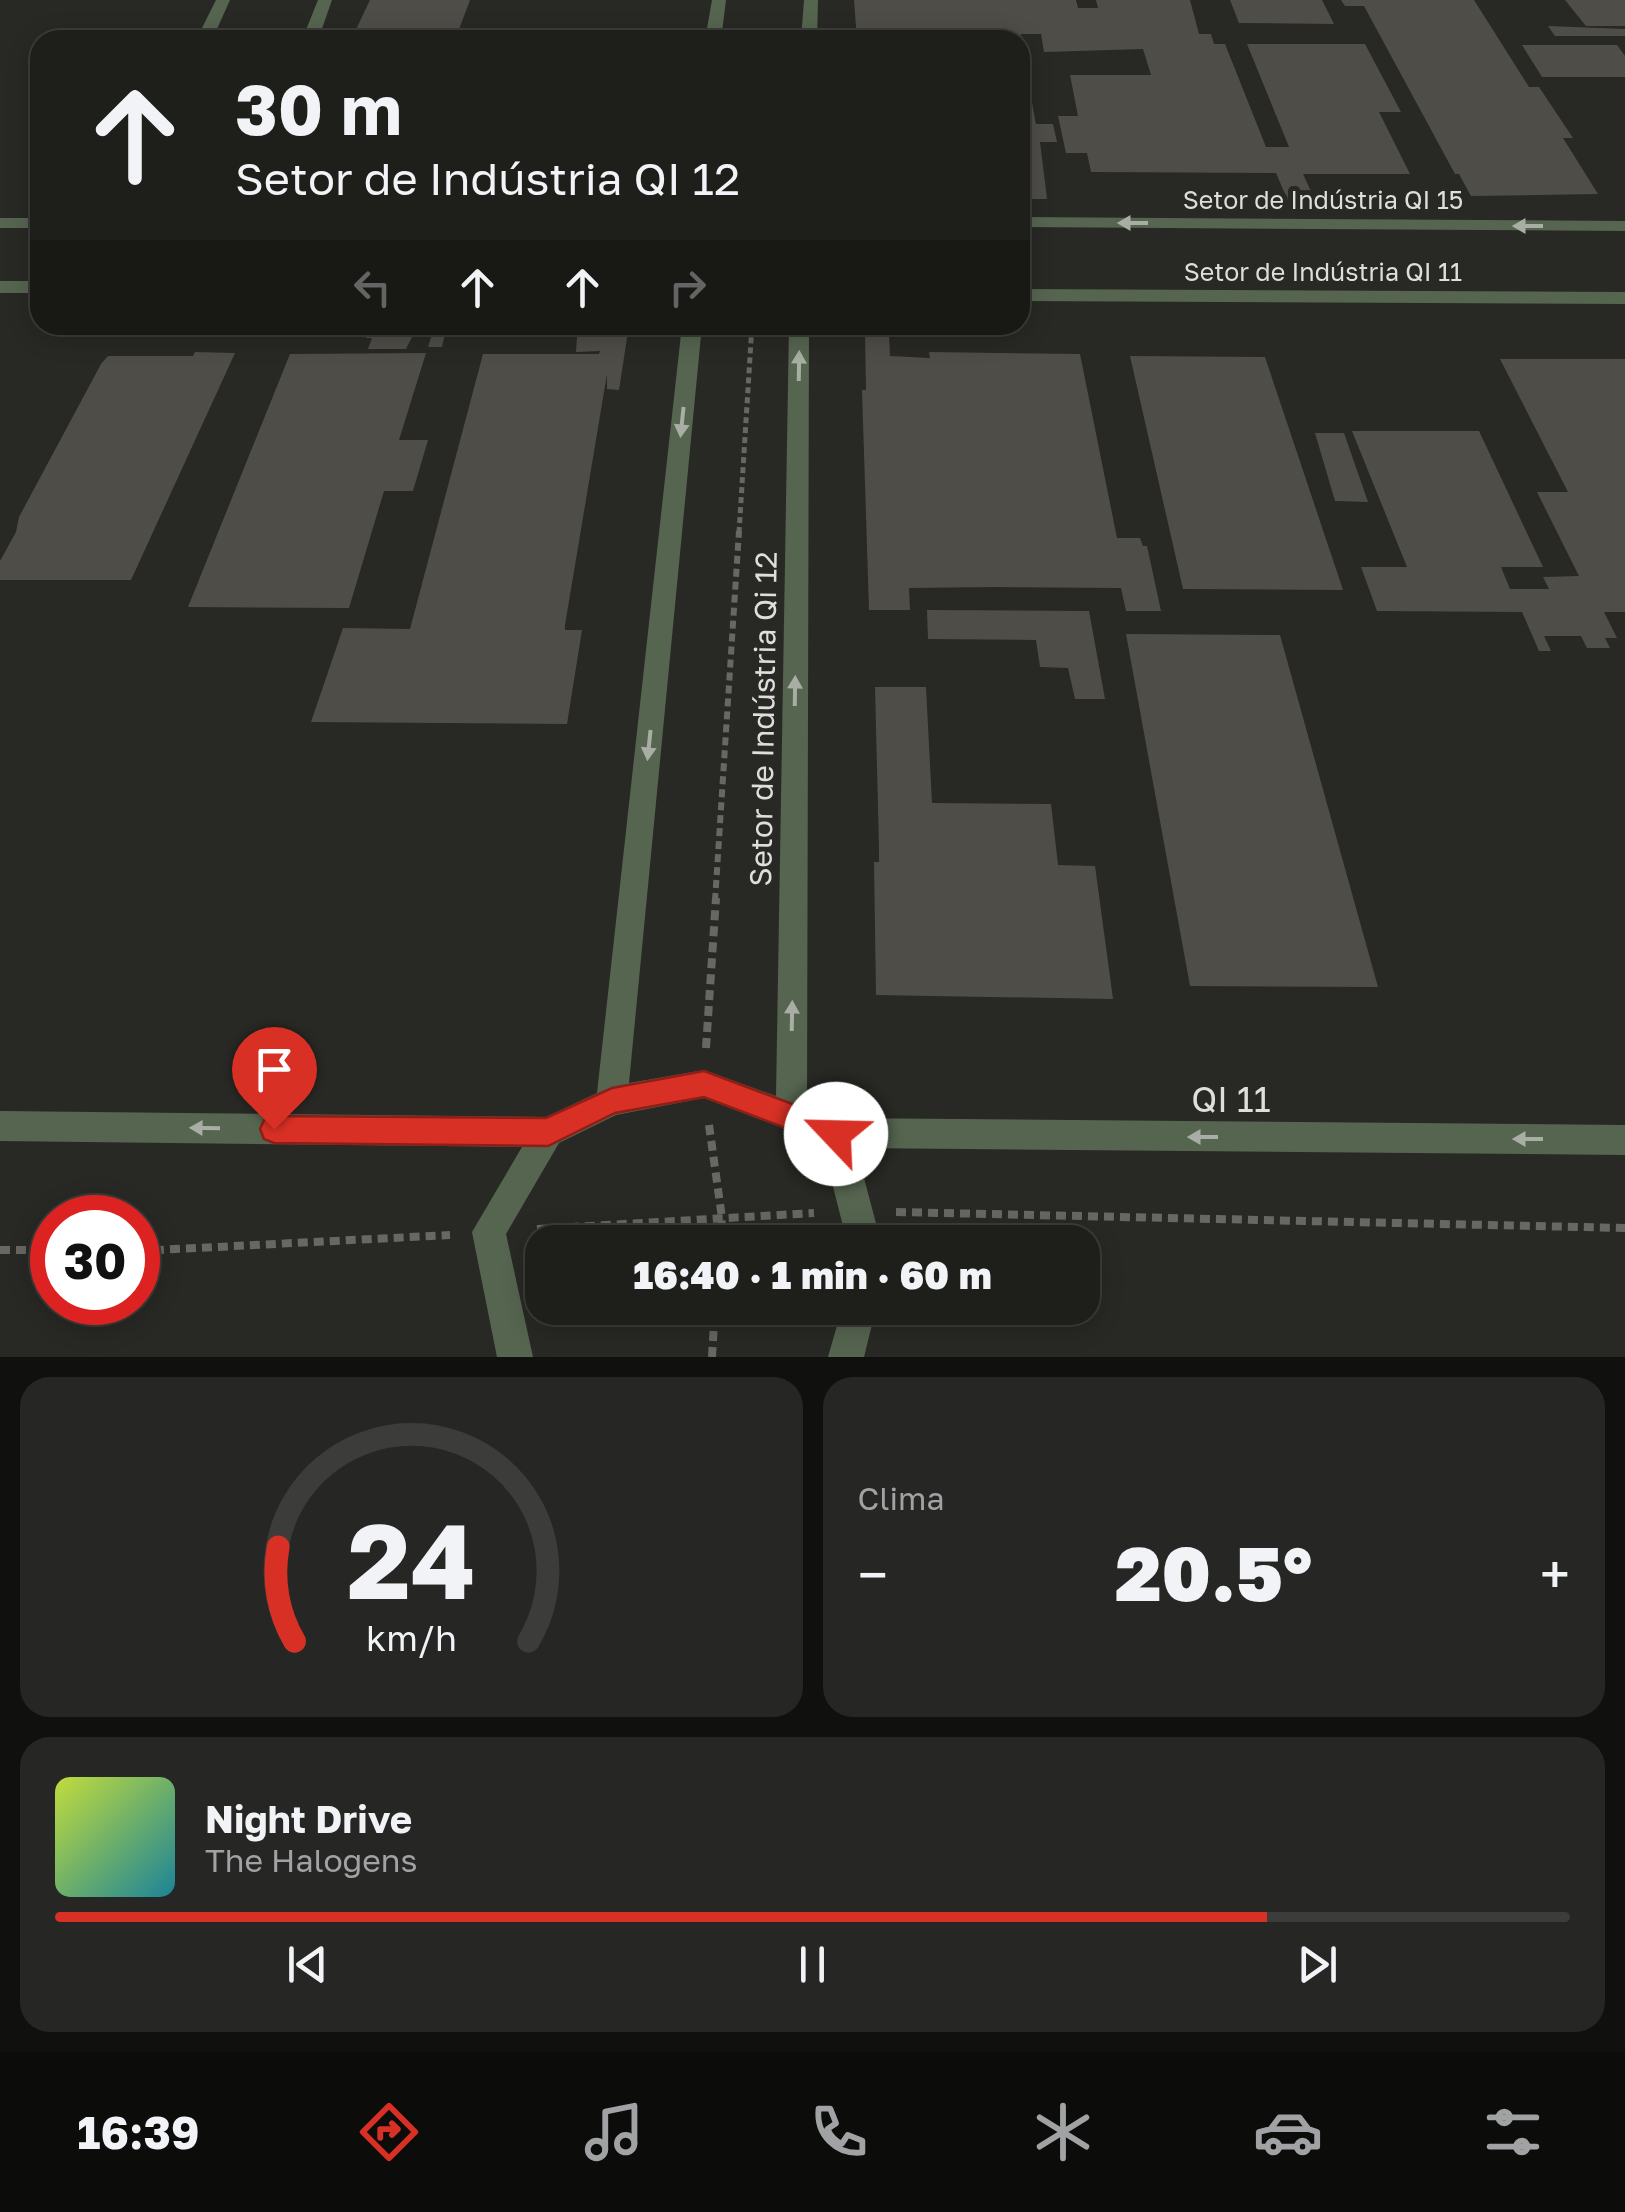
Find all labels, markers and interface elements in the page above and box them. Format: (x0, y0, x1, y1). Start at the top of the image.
text: 30 m (235, 66, 402, 150)
icon: ahead (70, 70, 200, 200)
text: Setor de Indústria QI 12 (235, 151, 740, 205)
street label: Setor de Indústria QI 15 (1183, 184, 1463, 215)
one-way arrow (1116, 215, 1148, 231)
one-way arrow (1511, 218, 1543, 234)
street label: Setor de Indústria QI 11 (1184, 256, 1462, 287)
icon: left (345, 260, 400, 315)
icon: ahead (450, 260, 505, 315)
icon: ahead (555, 260, 610, 315)
icon: right (660, 260, 715, 315)
one-way arrow (791, 350, 807, 382)
one-way arrow (674, 407, 690, 438)
street label: Setor de Indústria Qi 12 (742, 551, 784, 887)
one-way arrow (788, 675, 804, 707)
one-way arrow (640, 730, 656, 762)
one-way arrow (784, 1000, 800, 1032)
pin (232, 1027, 317, 1130)
icon: arrive (247, 1042, 302, 1097)
street label: QI 11 (1191, 1078, 1271, 1120)
position arrow (784, 1082, 888, 1186)
one-way arrow (189, 1120, 221, 1136)
one-way arrow (1186, 1128, 1218, 1144)
one-way arrow (1511, 1131, 1543, 1147)
speed limit sign: 30 (30, 1195, 160, 1325)
text: 16:40 · 1 min · 60 m (633, 1252, 992, 1297)
text: Clima (858, 1479, 944, 1517)
text: 24 (347, 1497, 475, 1622)
text: 20.5° (1115, 1527, 1312, 1618)
text: − (858, 1541, 888, 1607)
text: + (1540, 1541, 1570, 1607)
text: km/h (366, 1616, 457, 1659)
text: Night Drive (205, 1796, 412, 1841)
text: The Halogens (205, 1841, 417, 1879)
icon: previous (280, 1937, 335, 1992)
icon: pause (785, 1937, 840, 1992)
icon: next (1290, 1937, 1345, 1992)
icon: directions (354, 2097, 424, 2167)
icon: music (579, 2097, 649, 2167)
icon: phone (804, 2097, 874, 2167)
icon: climate (1028, 2097, 1098, 2167)
icon: car (1253, 2097, 1323, 2167)
icon: filters (1478, 2097, 1548, 2167)
text: 16:39 (77, 2105, 200, 2159)

